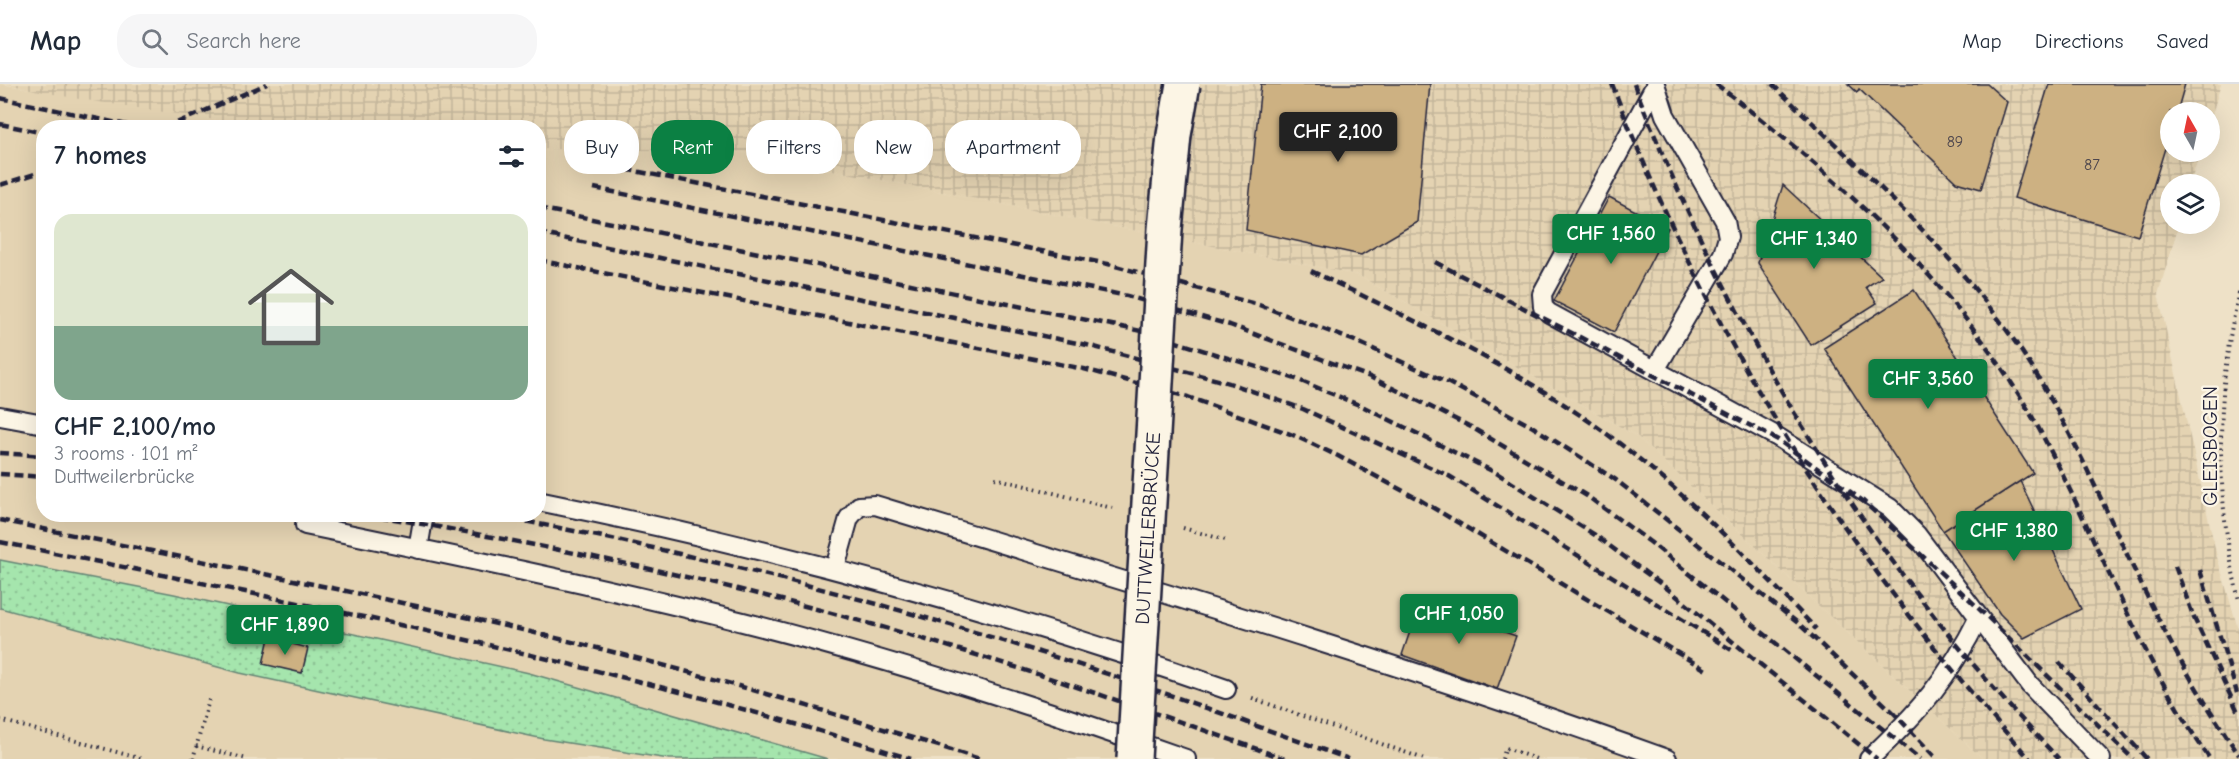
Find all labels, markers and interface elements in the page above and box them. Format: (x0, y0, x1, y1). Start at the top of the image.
search box (117, 14, 537, 68)
text: Map (30, 25, 81, 57)
icon: search (138, 25, 171, 58)
text: Search here (186, 28, 301, 54)
text: Map (1962, 29, 2002, 53)
text: Directions (2035, 29, 2124, 53)
text: Saved (2157, 29, 2209, 53)
north arrow (2160, 102, 2220, 162)
map controls (2160, 102, 2220, 234)
pin: CHF 2,100 (1269, 112, 1407, 163)
chip: Buy (564, 120, 639, 174)
chip: Rent (651, 120, 734, 174)
chip: Filters (746, 120, 842, 174)
chip: New (854, 120, 933, 174)
chip: Apartment (945, 120, 1081, 174)
text: CHF 2,100 (1293, 120, 1383, 143)
house number: 89 (1947, 133, 1963, 151)
icon: filters (495, 140, 528, 173)
text: 7 homes (54, 141, 147, 171)
house number: 87 (2084, 156, 2100, 174)
button: layers (2160, 174, 2220, 234)
pin: CHF 1,560 (1542, 214, 1680, 265)
pin: CHF 1,340 (1745, 219, 1883, 270)
text: CHF 1,560 (1566, 222, 1656, 245)
text: CHF 1,340 (1770, 227, 1858, 250)
icon: home (237, 253, 345, 361)
pin: CHF 3,560 (1859, 359, 1997, 410)
text: CHF 3,560 (1882, 367, 1974, 390)
street label: GLEISBOGEN (2199, 386, 2222, 506)
text: CHF 2,100/mo (54, 412, 216, 442)
street label: DUTTWEILERBRÜCKE (1130, 432, 1165, 625)
text: 3 rooms · 101 m² (54, 442, 198, 465)
text: Duttweilerbrücke (54, 465, 195, 488)
pin: CHF 1,380 (1945, 511, 2083, 562)
text: CHF 1,380 (1970, 519, 2058, 542)
pin: CHF 1,050 (1390, 594, 1528, 645)
text: CHF 1,050 (1414, 602, 1504, 625)
pin: CHF 1,890 (216, 605, 354, 656)
text: CHF 1,890 (241, 613, 329, 636)

